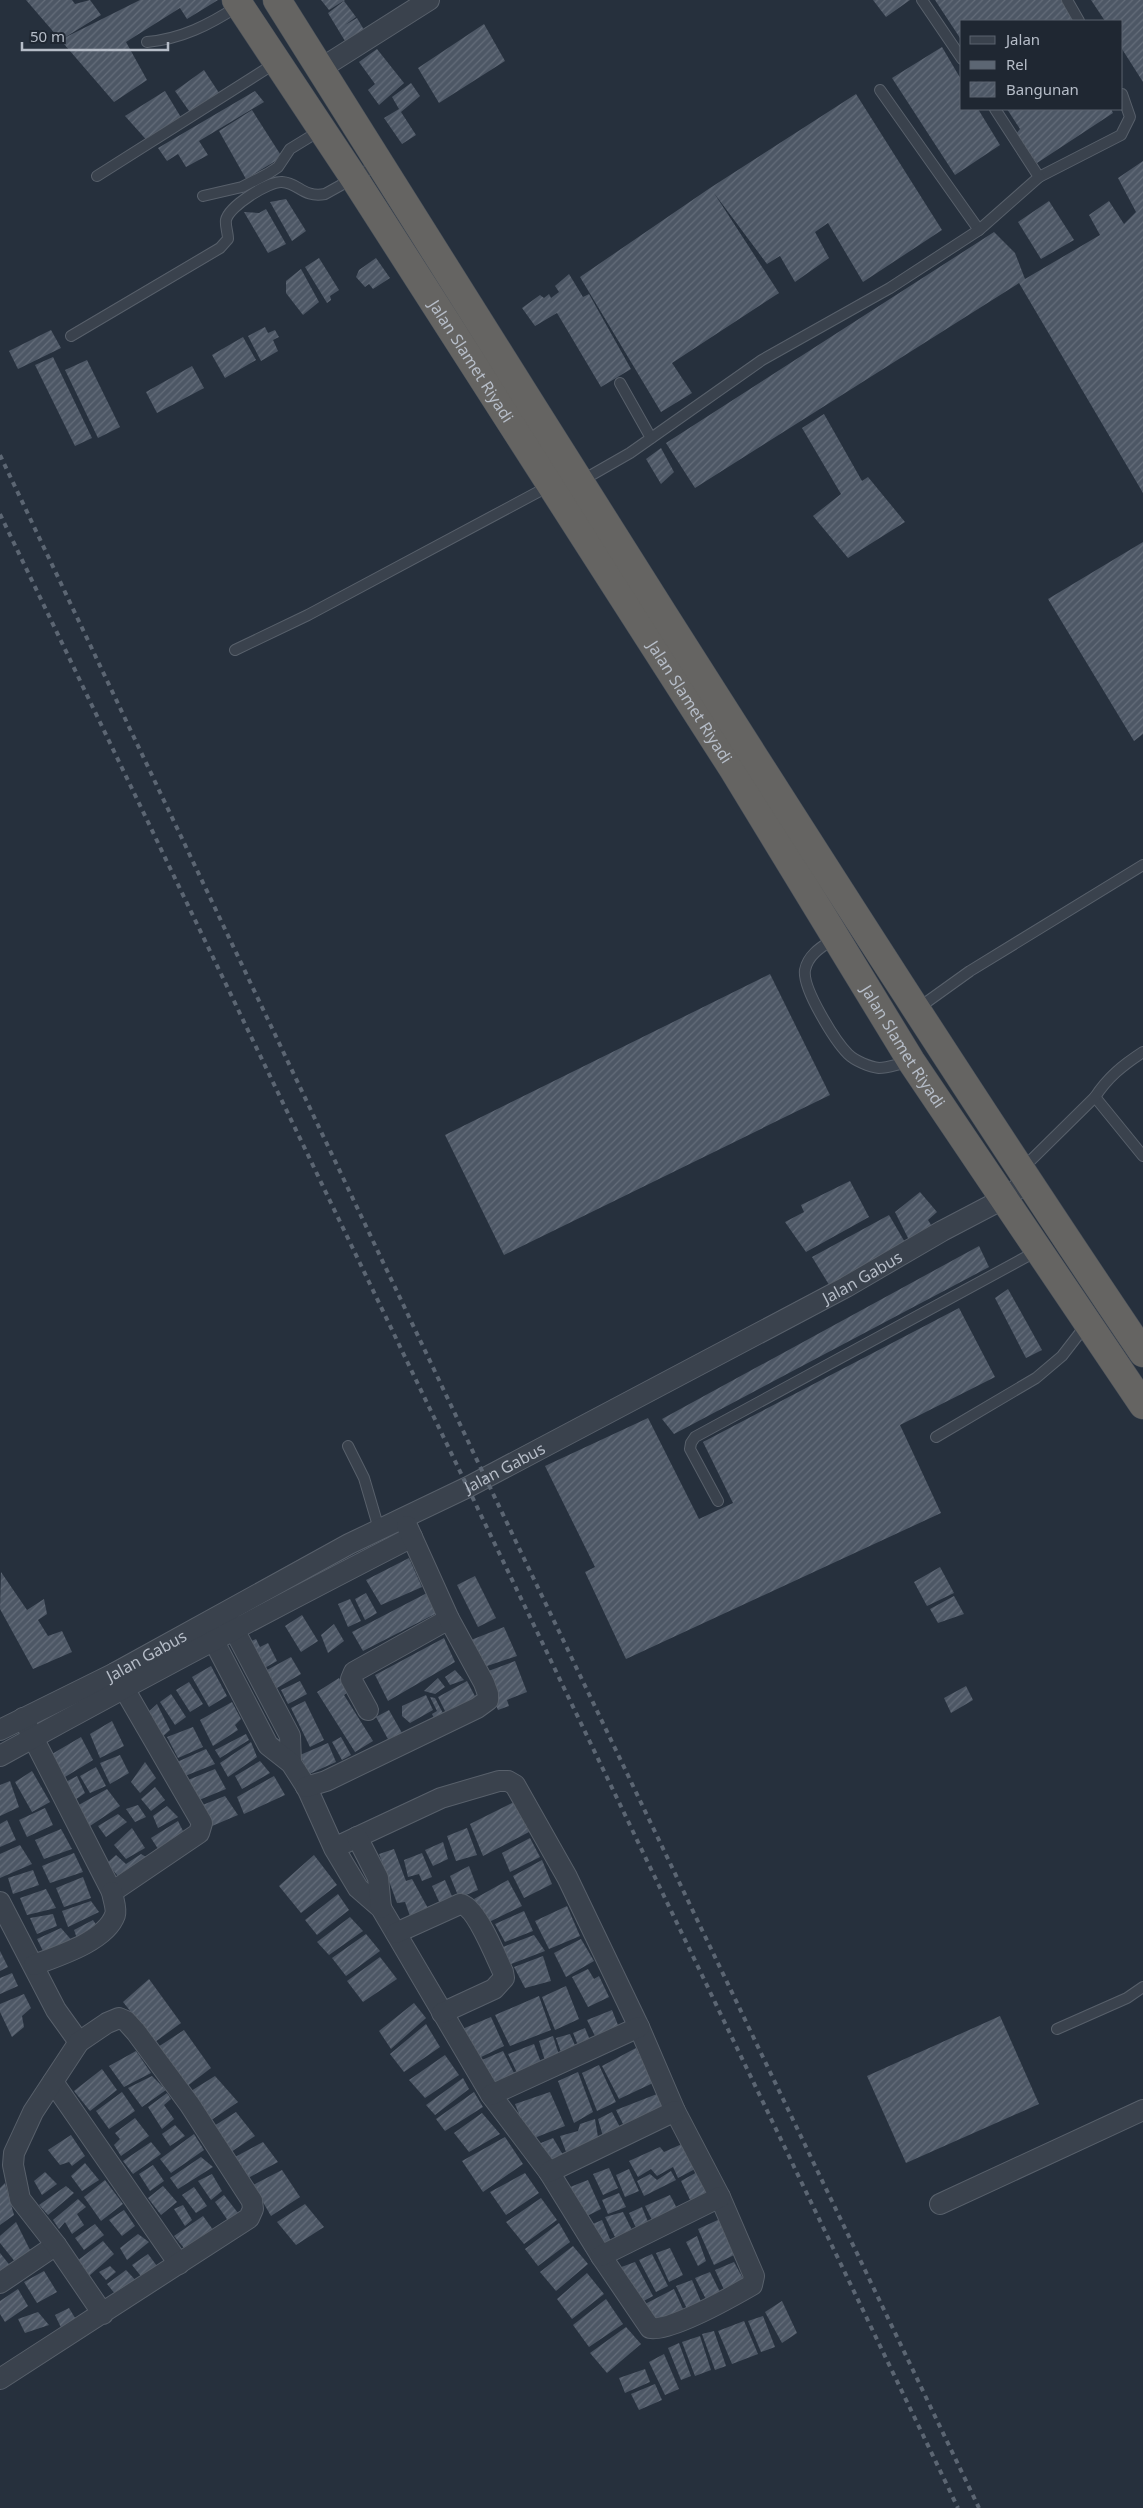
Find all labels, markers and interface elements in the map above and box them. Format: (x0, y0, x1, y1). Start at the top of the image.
scale bar (22, 20, 169, 52)
legend (960, 20, 1123, 110)
text: 50 m (30, 26, 65, 46)
text: Jalan (1004, 29, 1040, 49)
text: Rel (1006, 54, 1028, 74)
text: Bangunan (1006, 79, 1079, 99)
street label: Jalan Slamet Riyadi (423, 294, 519, 427)
street label: Jalan Slamet Riyadi (641, 635, 738, 768)
street label: Jalan Slamet Riyadi (855, 979, 950, 1112)
street label: Jalan Gabus (817, 1246, 906, 1310)
street label: Jalan Gabus (459, 1437, 549, 1499)
street label: Jalan Gabus (101, 1625, 190, 1688)

